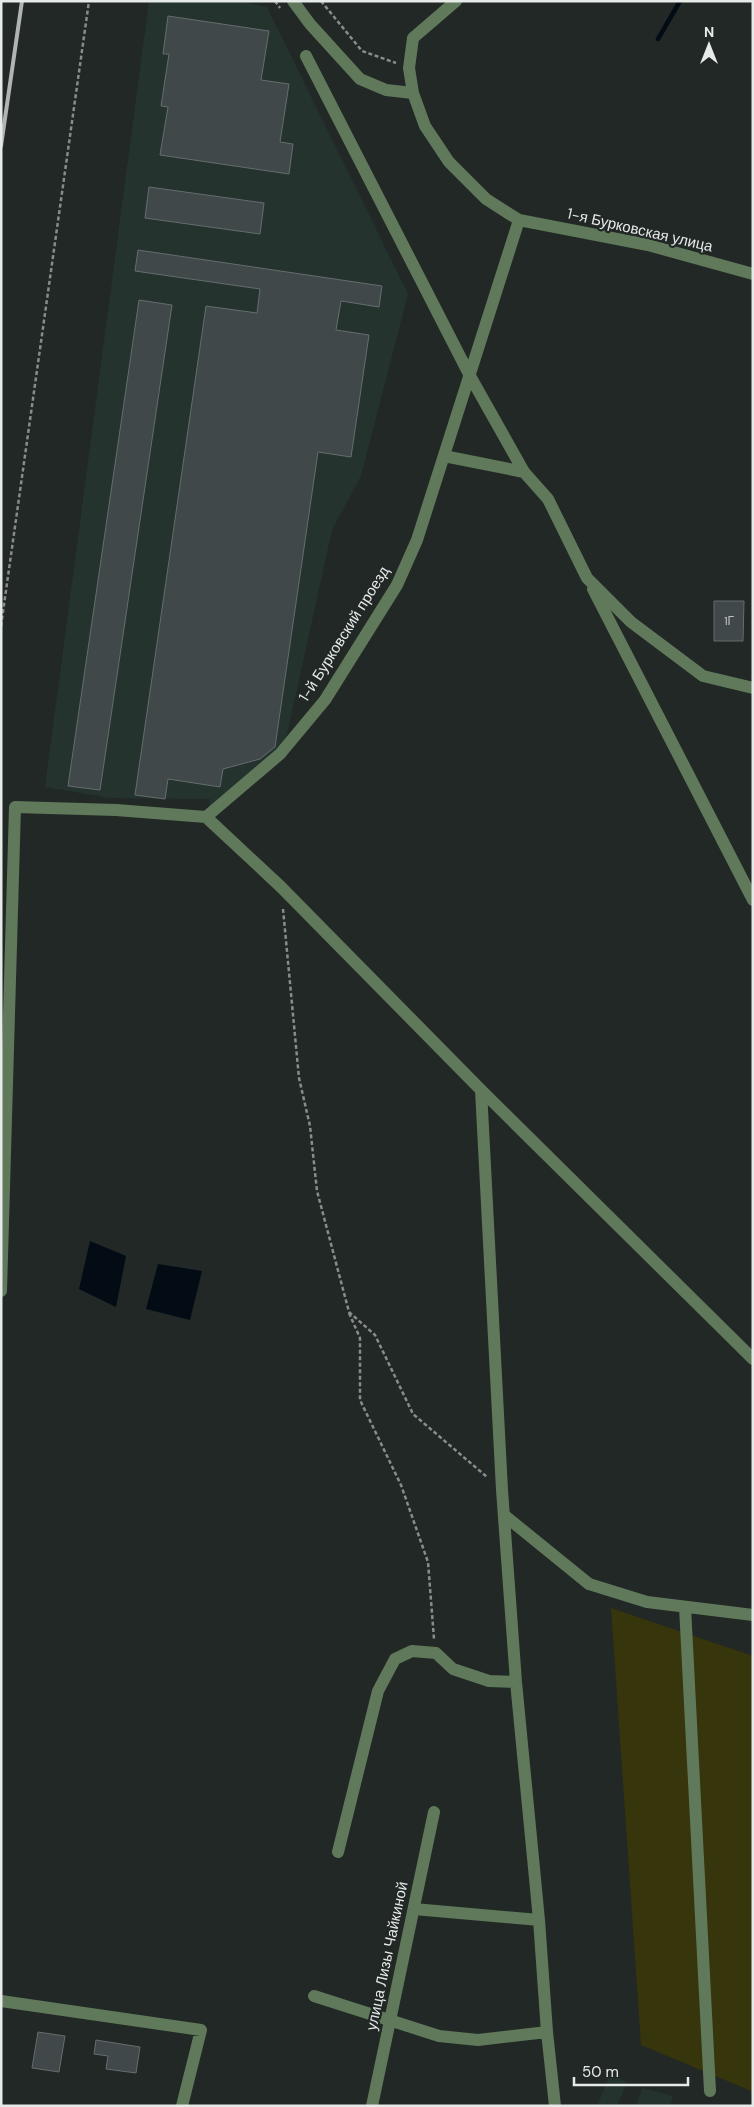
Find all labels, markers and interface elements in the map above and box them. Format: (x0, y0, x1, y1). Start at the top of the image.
north arrow (684, 20, 734, 70)
text: N (704, 23, 714, 41)
street label: 1-я Бурковская улица (565, 203, 716, 257)
street label: 1-й Бурковский проезд (294, 562, 394, 706)
house number: 1Г (724, 613, 735, 629)
street label: улица Лизы Чайкиной (361, 1880, 413, 2032)
scale bar (574, 2054, 688, 2086)
text: 50 m (582, 2062, 619, 2082)

